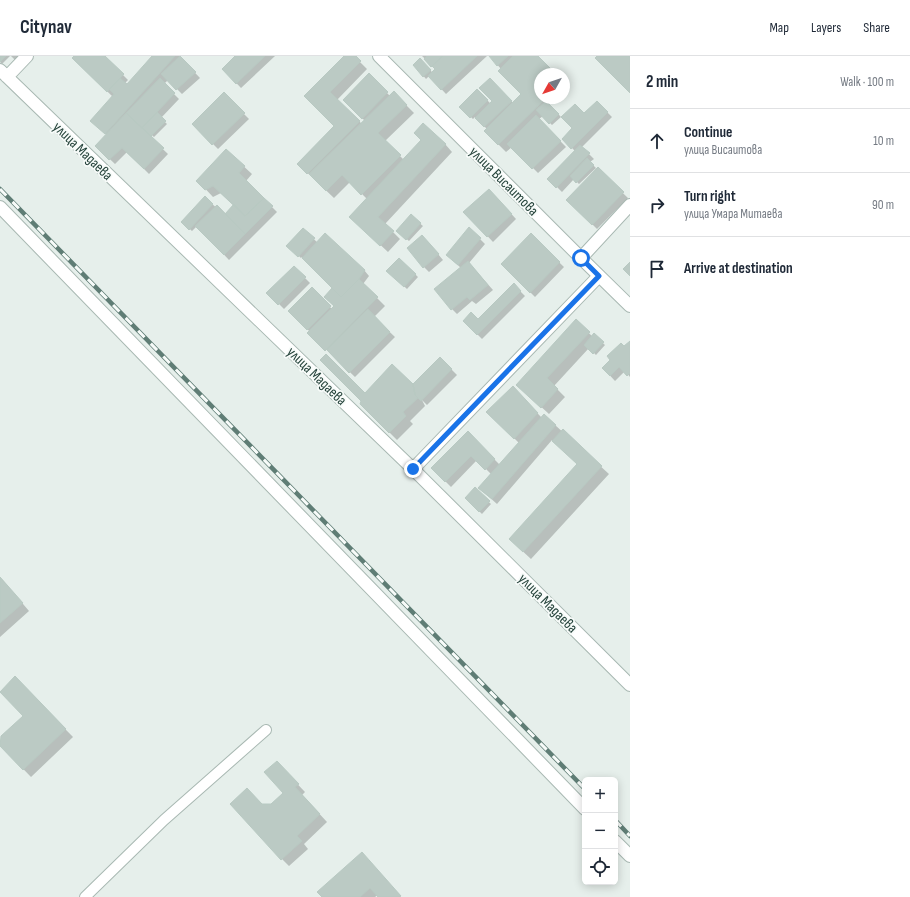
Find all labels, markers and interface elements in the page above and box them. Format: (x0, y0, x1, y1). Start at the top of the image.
text: Citynav (20, 16, 72, 39)
text: Map (769, 19, 789, 36)
text: Layers (811, 19, 841, 36)
text: Share (863, 19, 890, 36)
north arrow (534, 68, 570, 104)
text: 2 min (646, 72, 678, 92)
text: Walk · 100 m (840, 74, 894, 90)
street label: улица Мадаева (49, 118, 117, 185)
text: Continue (684, 123, 733, 142)
icon: ahead (646, 130, 668, 152)
text: 10 m (873, 133, 894, 149)
text: улица Висаитова (684, 142, 762, 158)
street label: улица Висаитова (465, 143, 542, 220)
text: Turn right (684, 187, 736, 206)
icon: right (646, 194, 668, 216)
text: 90 m (872, 197, 894, 213)
text: улица Умара Митаева (684, 206, 782, 222)
route start (572, 249, 590, 267)
icon: arrive (646, 258, 668, 280)
text: Arrive at destination (684, 259, 793, 278)
street label: улица Мадаева (283, 343, 351, 410)
route end (404, 460, 422, 478)
street label: улица Мадаева (514, 570, 582, 637)
map controls (582, 777, 618, 885)
button: + (582, 777, 618, 813)
button: − (582, 813, 618, 849)
button: locate (582, 849, 618, 885)

